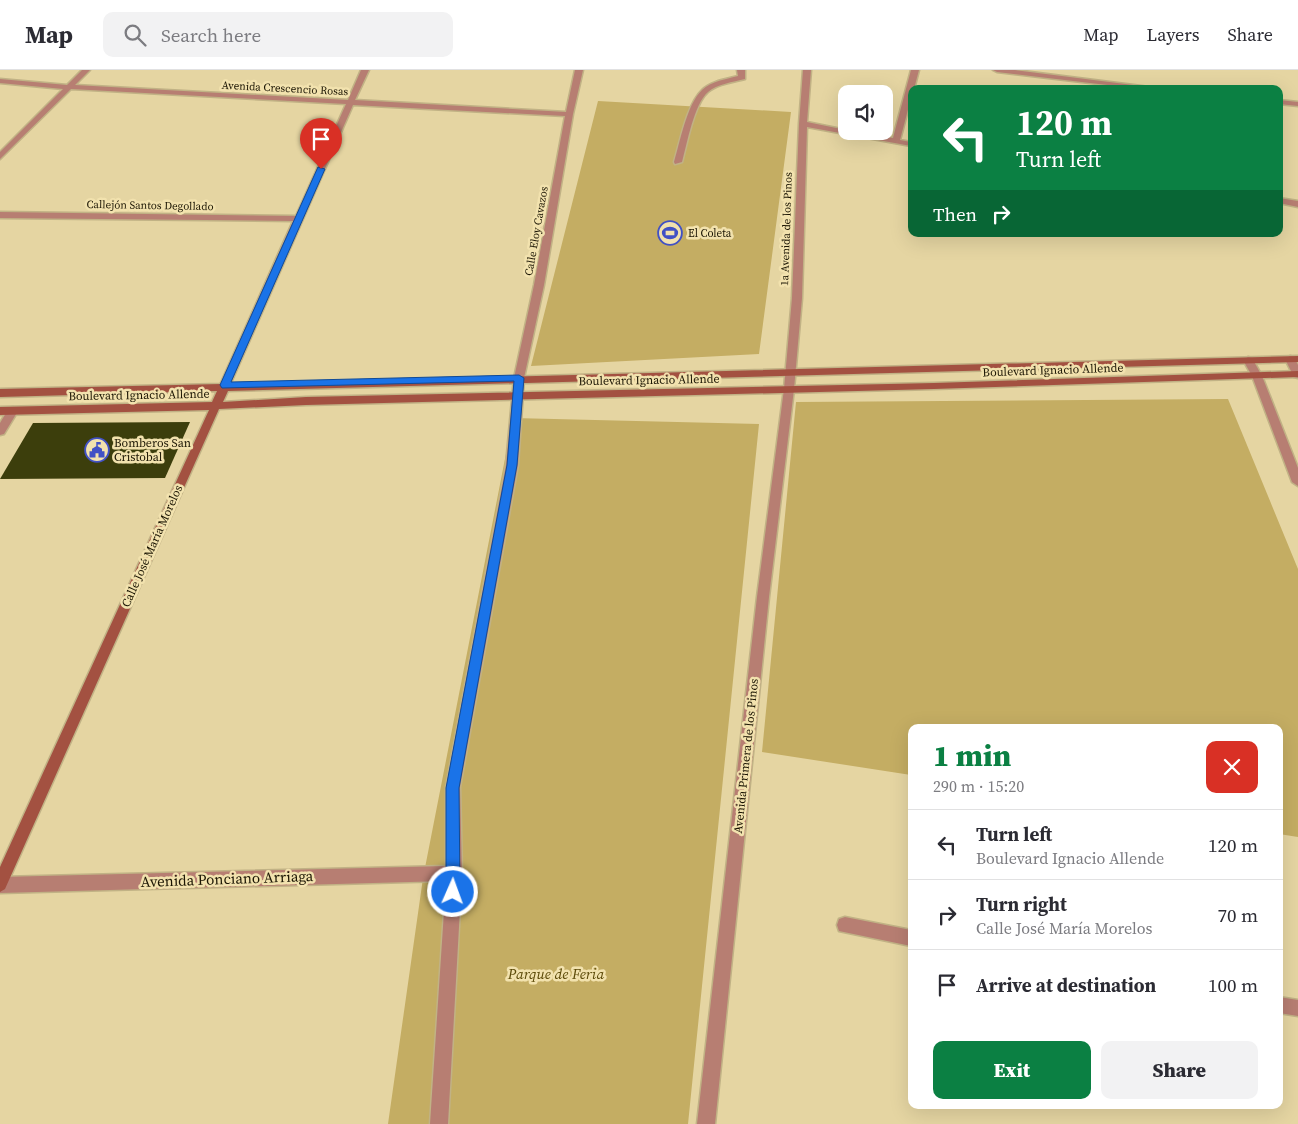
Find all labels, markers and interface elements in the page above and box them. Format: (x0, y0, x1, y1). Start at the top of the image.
search box (103, 12, 453, 57)
text: Map (25, 18, 73, 51)
icon: search (121, 21, 149, 49)
text: Search here (161, 22, 261, 48)
text: Map (1083, 22, 1118, 47)
text: Layers (1146, 22, 1199, 47)
text: Share (1227, 22, 1273, 47)
street label: Avenida Crescencio Rosas (221, 78, 349, 99)
map controls (838, 85, 893, 140)
button: sound (838, 85, 893, 140)
text: 120 m (1016, 99, 1112, 147)
icon: left (933, 105, 998, 170)
pin (300, 118, 342, 169)
icon: arrive (307, 125, 335, 153)
text: Turn left (1016, 144, 1101, 174)
street label: 1a Avenida de los Pinos (777, 172, 796, 286)
street label: Calle Eloy Cavazos (521, 185, 552, 277)
street label: Callejón Santos Degollado (86, 197, 214, 214)
icon: right (987, 200, 1015, 228)
text: Then (933, 201, 977, 227)
sports icon: El Coleta (657, 220, 683, 246)
place label: El Coleta (688, 226, 732, 241)
street label: Boulevard Ignacio Allende (982, 360, 1124, 380)
street label: Boulevard Ignacio Allende (578, 371, 720, 389)
street label: Boulevard Ignacio Allende (68, 386, 210, 404)
place label: Bomberos San Cristobal (114, 435, 191, 465)
public building icon: Bomberos San Cristobal (84, 437, 110, 463)
street label: Calle José María Morelos (118, 482, 186, 610)
street label: Avenida Primera de los Pinos (730, 678, 762, 834)
text: 1 min (933, 735, 1011, 776)
button: close (1206, 741, 1258, 793)
text: 290 m · 15:20 (933, 775, 1024, 797)
text: Turn left (976, 821, 1052, 847)
icon: left (933, 831, 961, 859)
text: 120 m (1208, 832, 1258, 858)
text: Boulevard Ignacio Allende (976, 847, 1164, 869)
street label: Avenida Ponciano Arriaga (140, 865, 314, 892)
position arrow (426, 865, 478, 917)
text: Turn right (976, 891, 1067, 917)
icon: right (933, 901, 961, 929)
text: 70 m (1217, 902, 1258, 928)
text: Calle José María Morelos (976, 917, 1153, 939)
park label: Parque de Feria (507, 963, 604, 984)
icon: arrive (933, 971, 961, 999)
text: Arrive at destination (976, 972, 1156, 998)
text: 100 m (1208, 972, 1258, 998)
button: Exit (933, 1041, 1091, 1099)
button: Share (1101, 1041, 1258, 1099)

